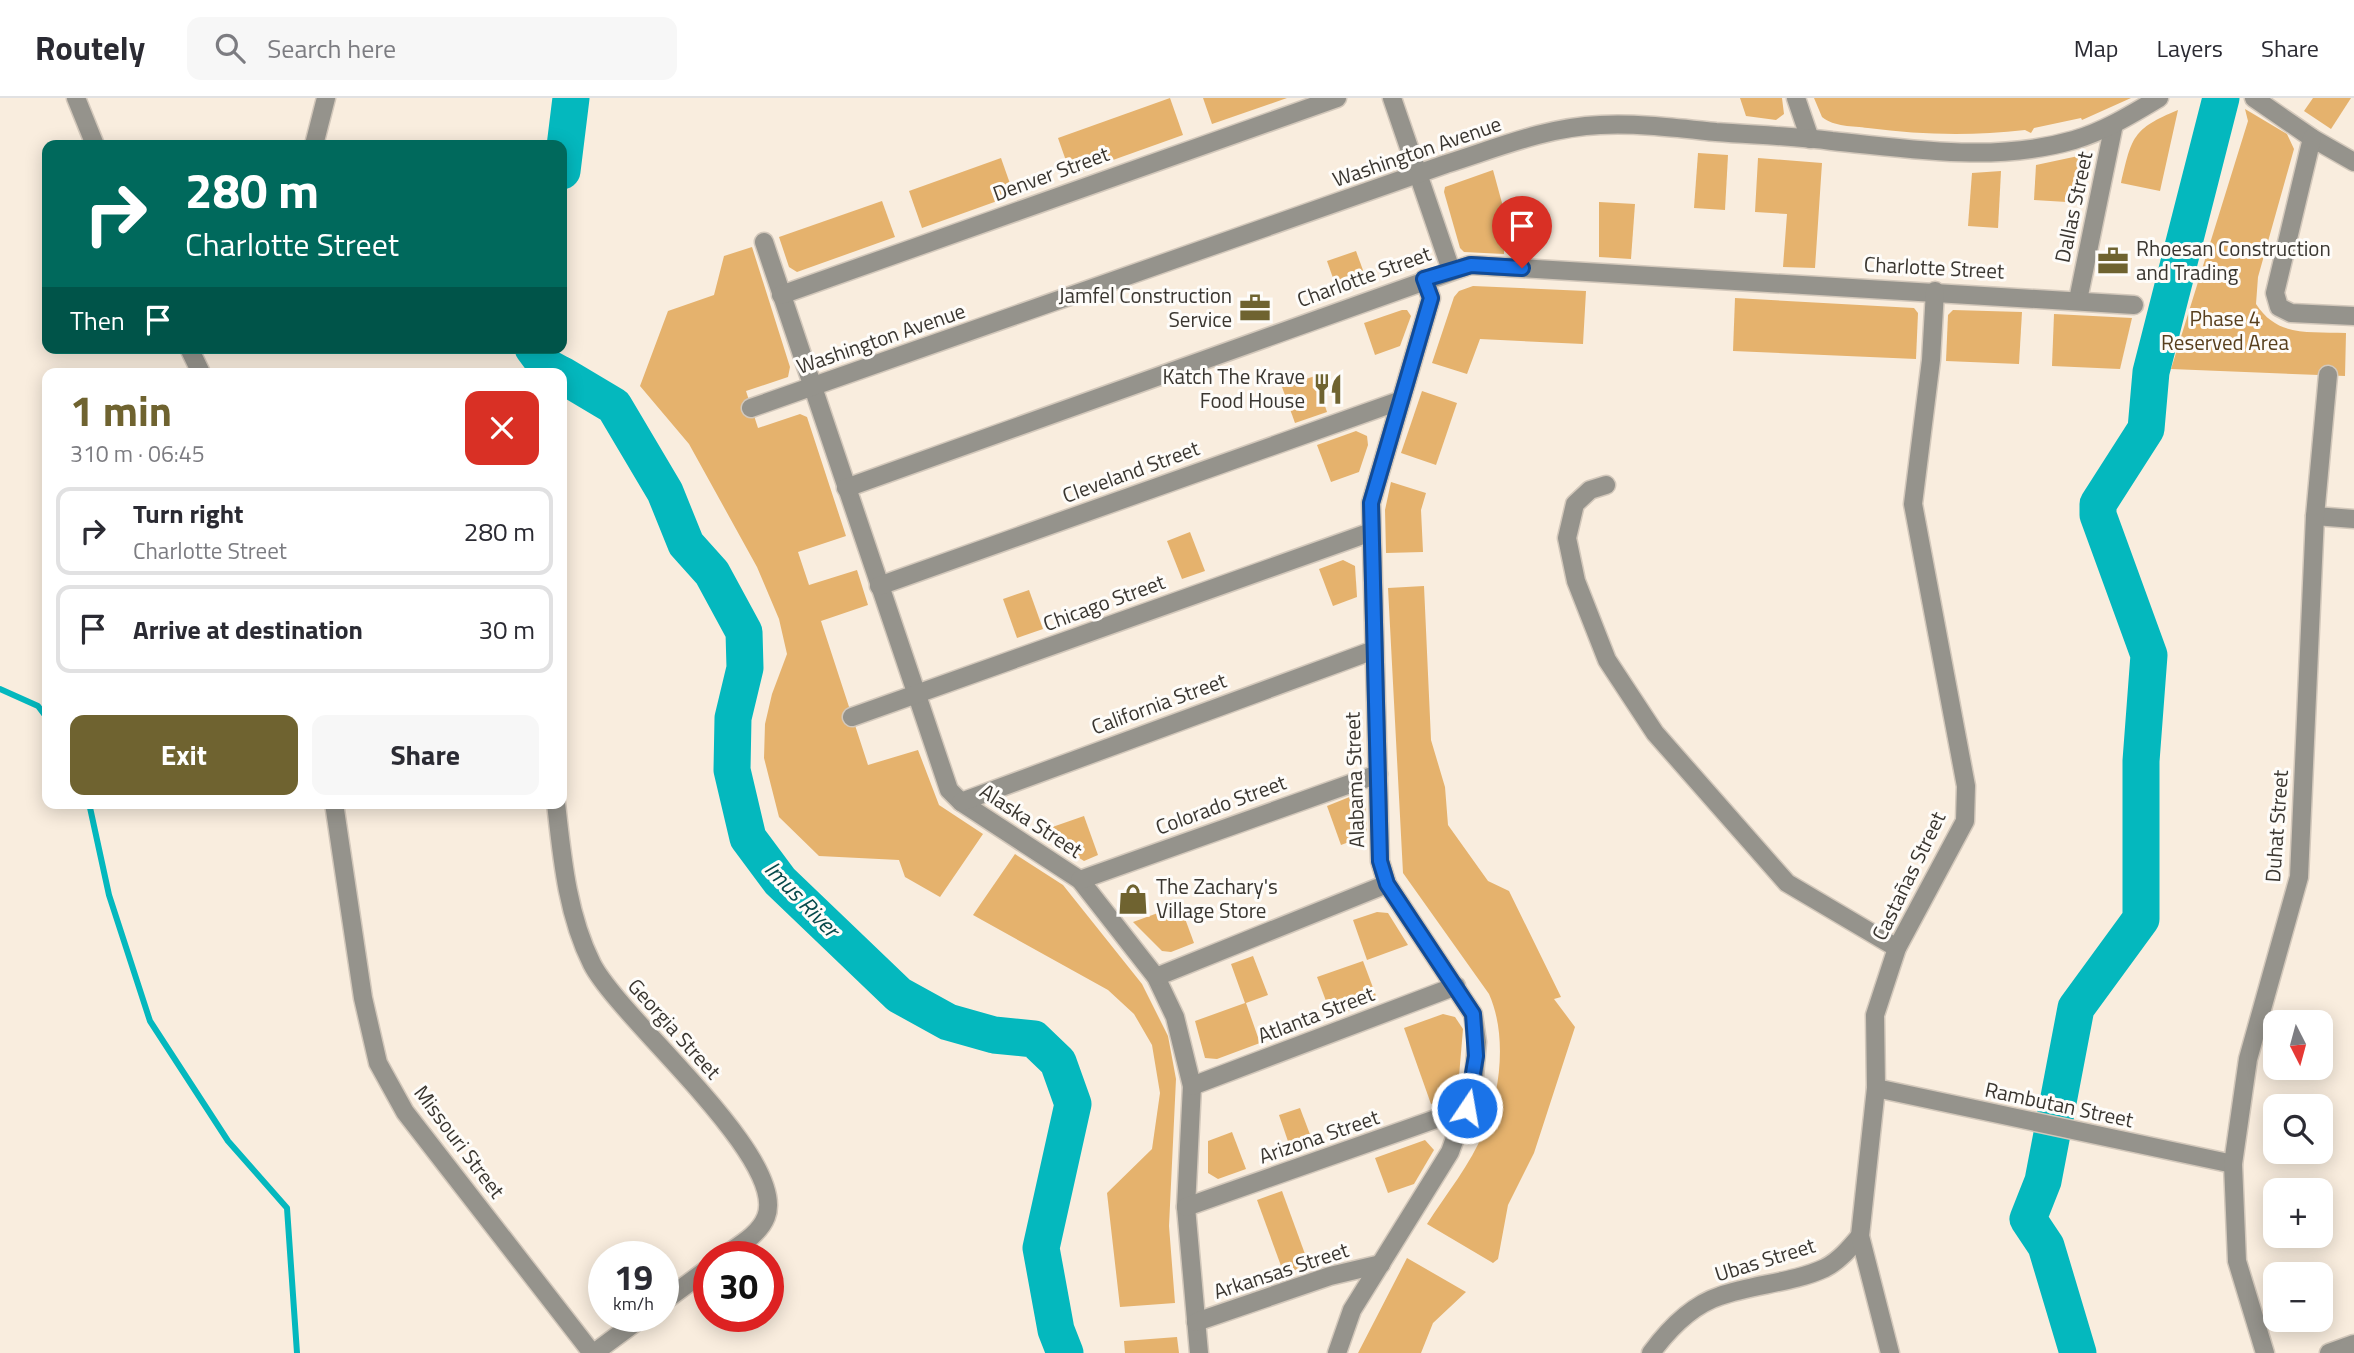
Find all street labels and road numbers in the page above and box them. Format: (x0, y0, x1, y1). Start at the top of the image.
street label: Washington Avenue (1328, 107, 1505, 195)
street label: Denver Street (988, 137, 1114, 209)
street label: Dallas Street (2046, 148, 2101, 265)
street label: Charlotte Street (1292, 237, 1436, 315)
street label: Charlotte Street (1863, 247, 2006, 287)
street label: Washington Avenue (792, 294, 969, 382)
street label: Cleveland Street (1058, 431, 1204, 511)
street label: Chicago Street (1038, 565, 1170, 639)
street label: California Street (1087, 664, 1231, 742)
street label: Alabama Street (1336, 711, 1372, 849)
street label: Colorado Street (1151, 765, 1291, 843)
street label: Duhat Street (2256, 768, 2296, 883)
street label: Alaska Street (974, 775, 1090, 866)
street label: Castañas Street (1863, 805, 1953, 945)
street label: Georgia Street (621, 971, 729, 1086)
street label: Atlanta Street (1253, 977, 1379, 1051)
street label: Rambutan Street (1982, 1073, 2137, 1136)
street label: Missouri Street (407, 1078, 513, 1205)
street label: Arizona Street (1254, 1100, 1384, 1172)
street label: Ubas Street (1710, 1228, 1820, 1289)
street label: Arkansas Street (1209, 1233, 1353, 1307)

